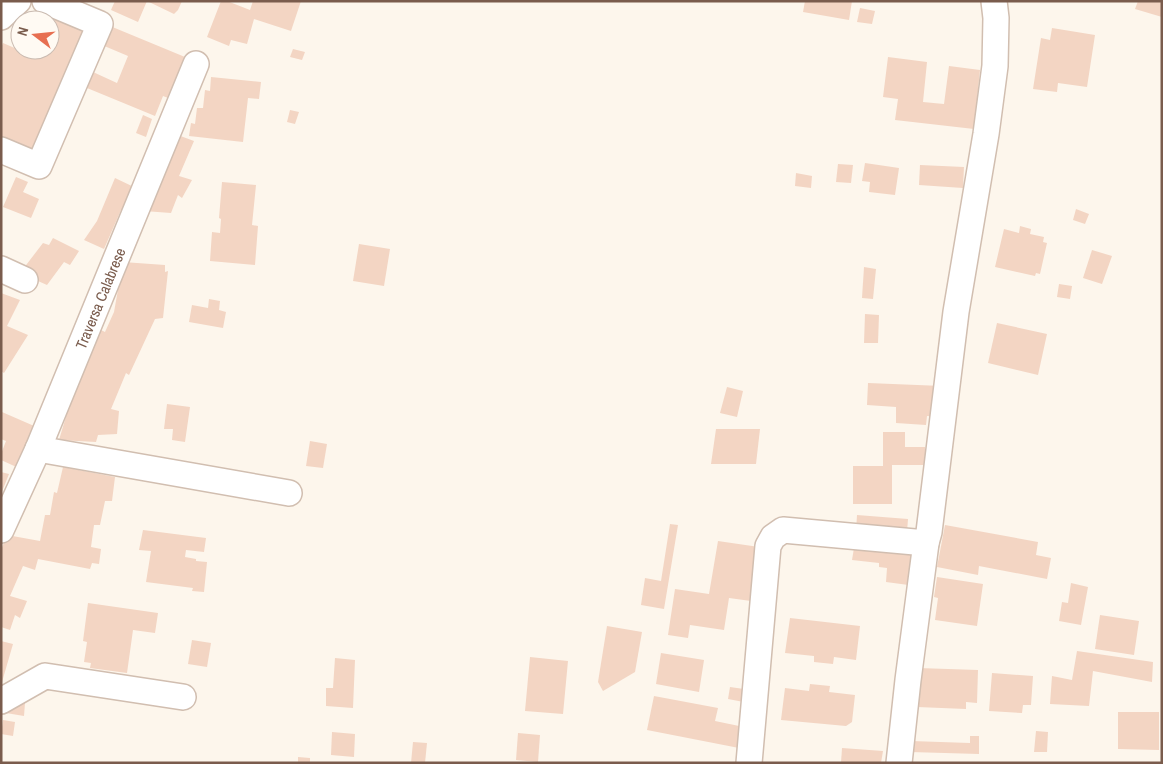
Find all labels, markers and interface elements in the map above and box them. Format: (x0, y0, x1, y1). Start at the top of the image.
north arrow (10, 10, 60, 60)
text: N (13, 25, 32, 38)
street label: Traversa Calabrese (70, 244, 130, 352)

